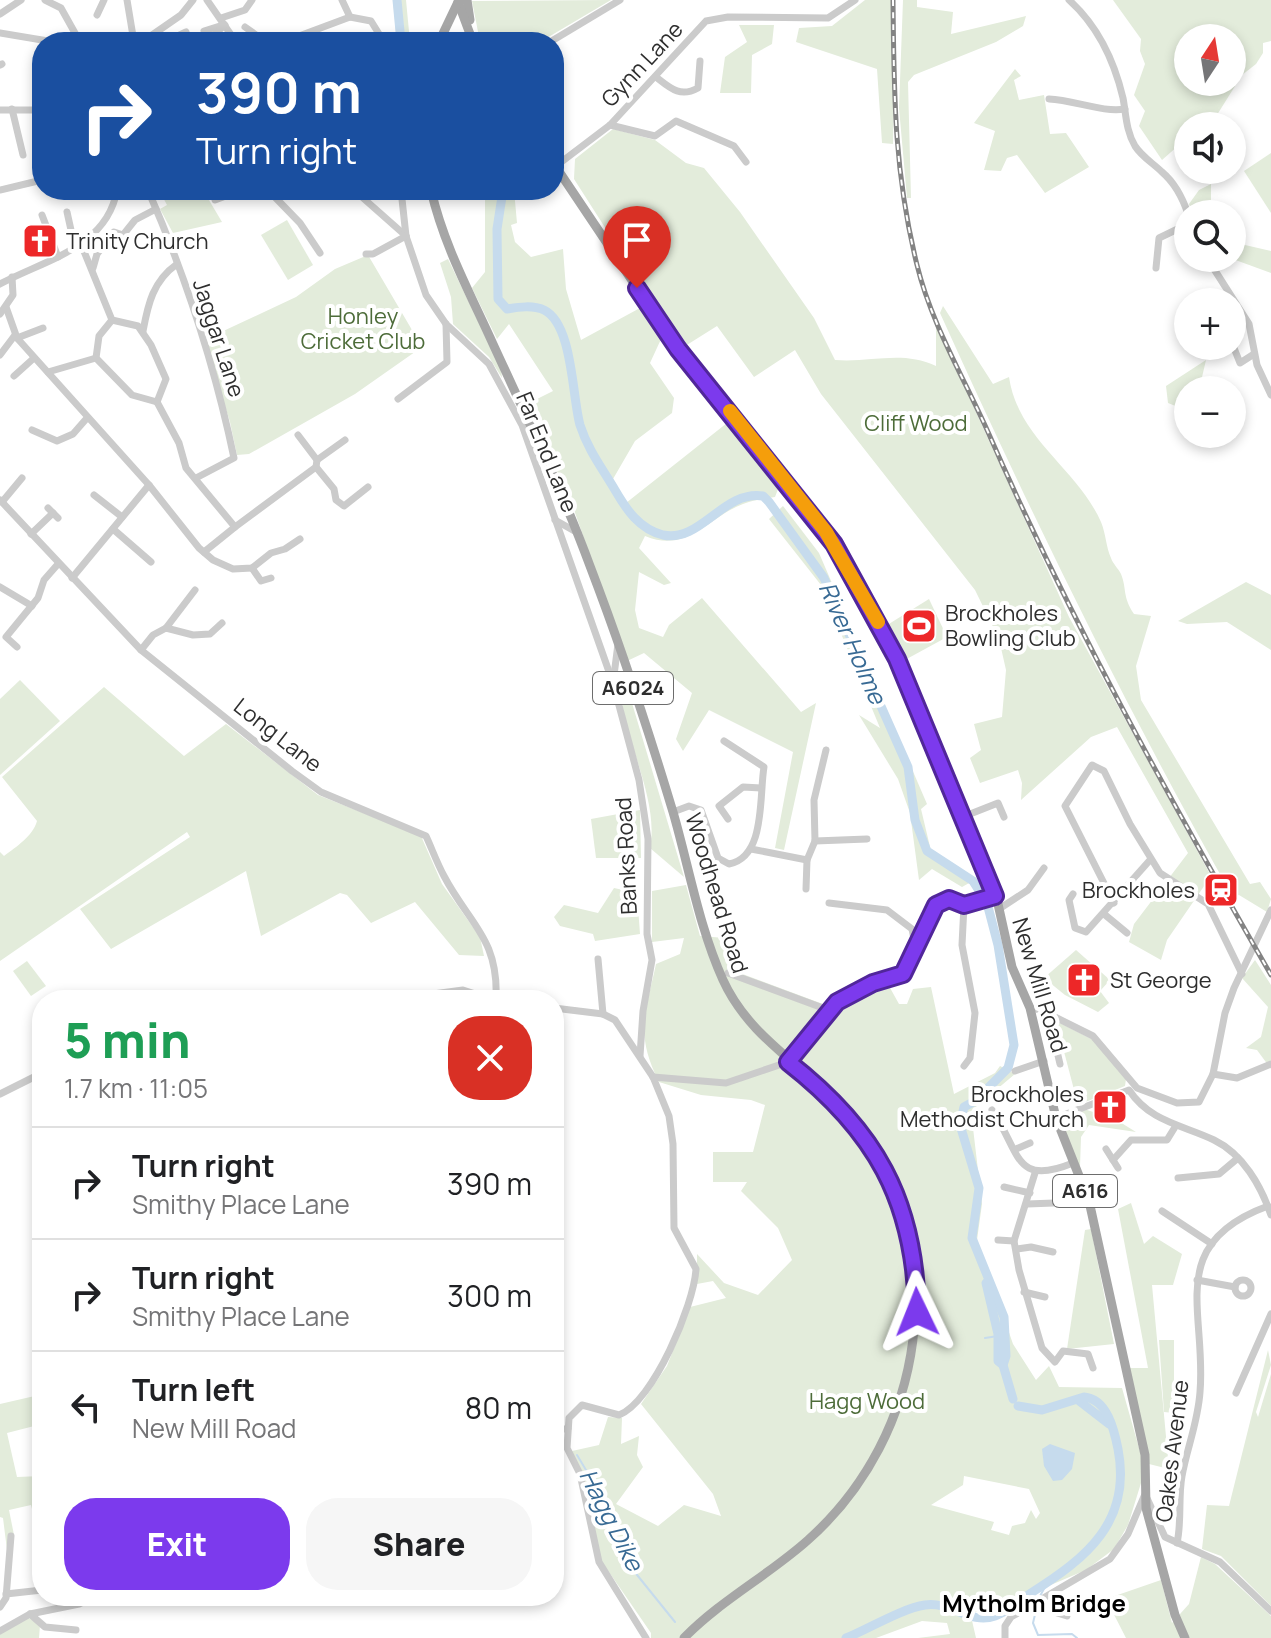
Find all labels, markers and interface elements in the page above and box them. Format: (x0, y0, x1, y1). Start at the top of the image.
street label: Gynn Lane (595, 15, 690, 113)
north arrow (1174, 24, 1246, 96)
map controls (1174, 24, 1246, 448)
text: 390 m (196, 53, 362, 130)
icon: right (64, 64, 168, 168)
button: sound (1174, 112, 1246, 184)
text: Turn right (196, 126, 357, 175)
button: search (1174, 200, 1246, 272)
pin (603, 206, 671, 288)
icon: arrive (615, 218, 659, 262)
church icon: Trinity Church (21, 222, 59, 260)
place label: Trinity Church (66, 226, 209, 256)
street label: Jaggar Lane (186, 275, 252, 401)
button: + (1174, 288, 1246, 360)
park label: Honley Cricket Club (301, 301, 425, 356)
button: − (1174, 376, 1246, 448)
street label: Far End Lane (509, 387, 585, 517)
park label: Cliff Wood (864, 408, 968, 438)
water label: River Holme (812, 576, 896, 710)
place label: Brockholes Bowling Club (945, 598, 1076, 653)
sports icon: Brockholes Bowling Club (900, 607, 938, 645)
road number: A6024 (593, 672, 673, 704)
street label: Long Lane (228, 691, 328, 779)
street label: Banks Road (608, 797, 644, 915)
street label: Woodhead Road (678, 809, 756, 977)
station icon: Brockholes (1202, 871, 1240, 909)
place label: Brockholes (1082, 875, 1195, 905)
street label: New Mill Road (1005, 914, 1075, 1056)
church icon: St George (1065, 961, 1103, 999)
place label: St George (1110, 965, 1212, 995)
text: 5 min (64, 1007, 191, 1072)
button: close (448, 1016, 532, 1100)
text: 1.7 km · 11:05 (64, 1070, 208, 1106)
place label: Brockholes Methodist Church (900, 1079, 1084, 1134)
church icon: Brockholes Methodist Church (1091, 1088, 1129, 1126)
text: Turn right (132, 1145, 275, 1186)
icon: right (64, 1161, 108, 1205)
text: 390 m (447, 1163, 532, 1204)
road number: A616 (1053, 1175, 1117, 1207)
text: Smithy Place Lane (132, 1186, 350, 1222)
text: Turn right (132, 1257, 275, 1298)
position arrow (875, 1270, 959, 1354)
icon: right (64, 1273, 108, 1317)
text: 300 m (447, 1275, 532, 1316)
text: Smithy Place Lane (132, 1298, 350, 1334)
text: Turn left (132, 1369, 255, 1410)
street label: Oakes Avenue (1148, 1378, 1196, 1524)
icon: left (64, 1385, 108, 1429)
park label: Hagg Wood (809, 1386, 925, 1416)
text: 80 m (465, 1387, 532, 1428)
text: New Mill Road (132, 1410, 297, 1446)
water label: Hagg Dike (573, 1463, 653, 1578)
button: Exit (64, 1498, 290, 1590)
button: Share (306, 1498, 532, 1590)
district label: Mytholm Bridge (942, 1586, 1126, 1619)

